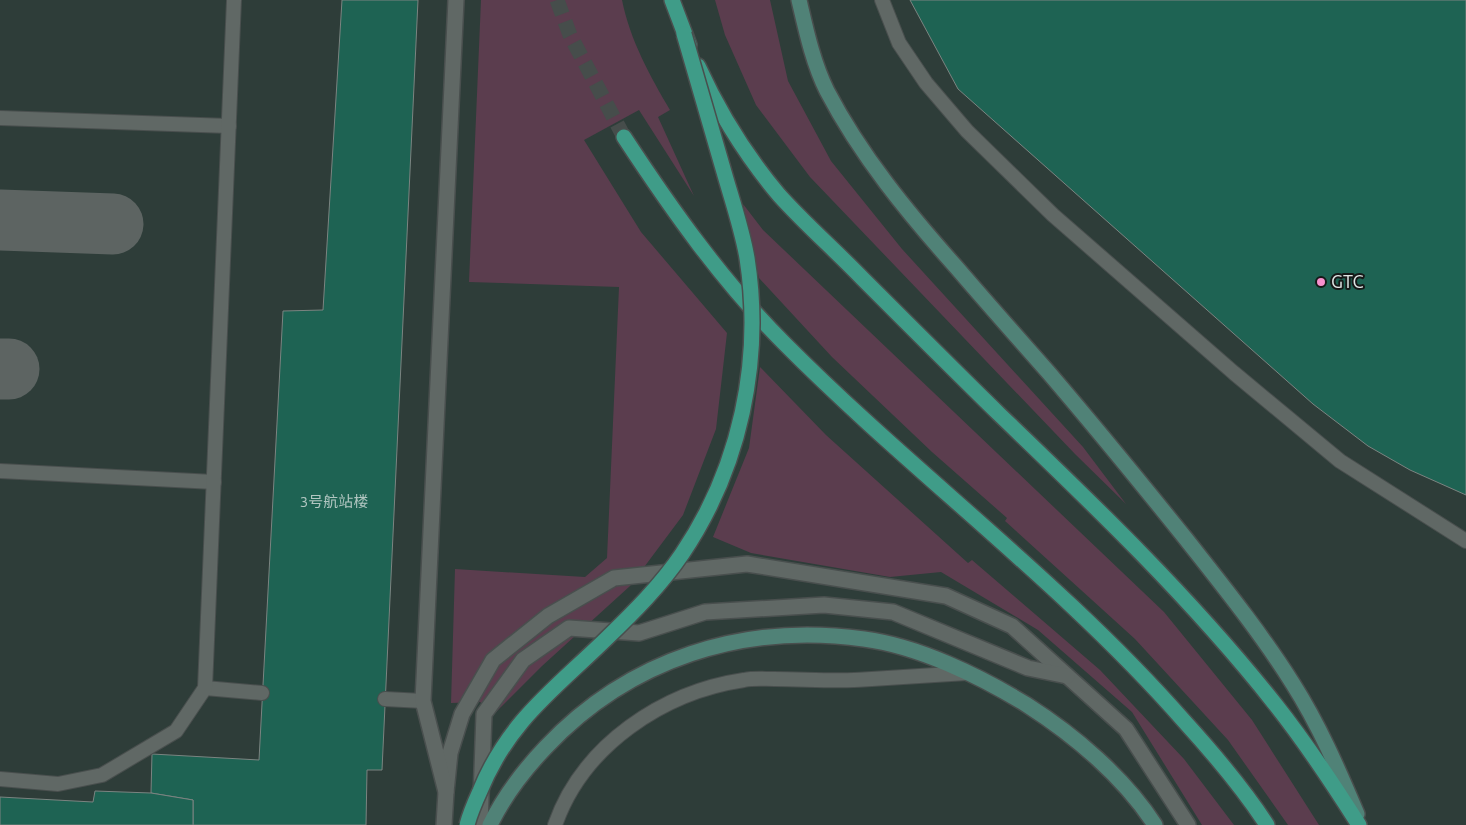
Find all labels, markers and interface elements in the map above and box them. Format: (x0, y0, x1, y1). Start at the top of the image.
place label: GTC (1331, 271, 1364, 291)
marker: GTC (1315, 276, 1327, 288)
house number: 3号航站楼 (300, 493, 368, 510)

